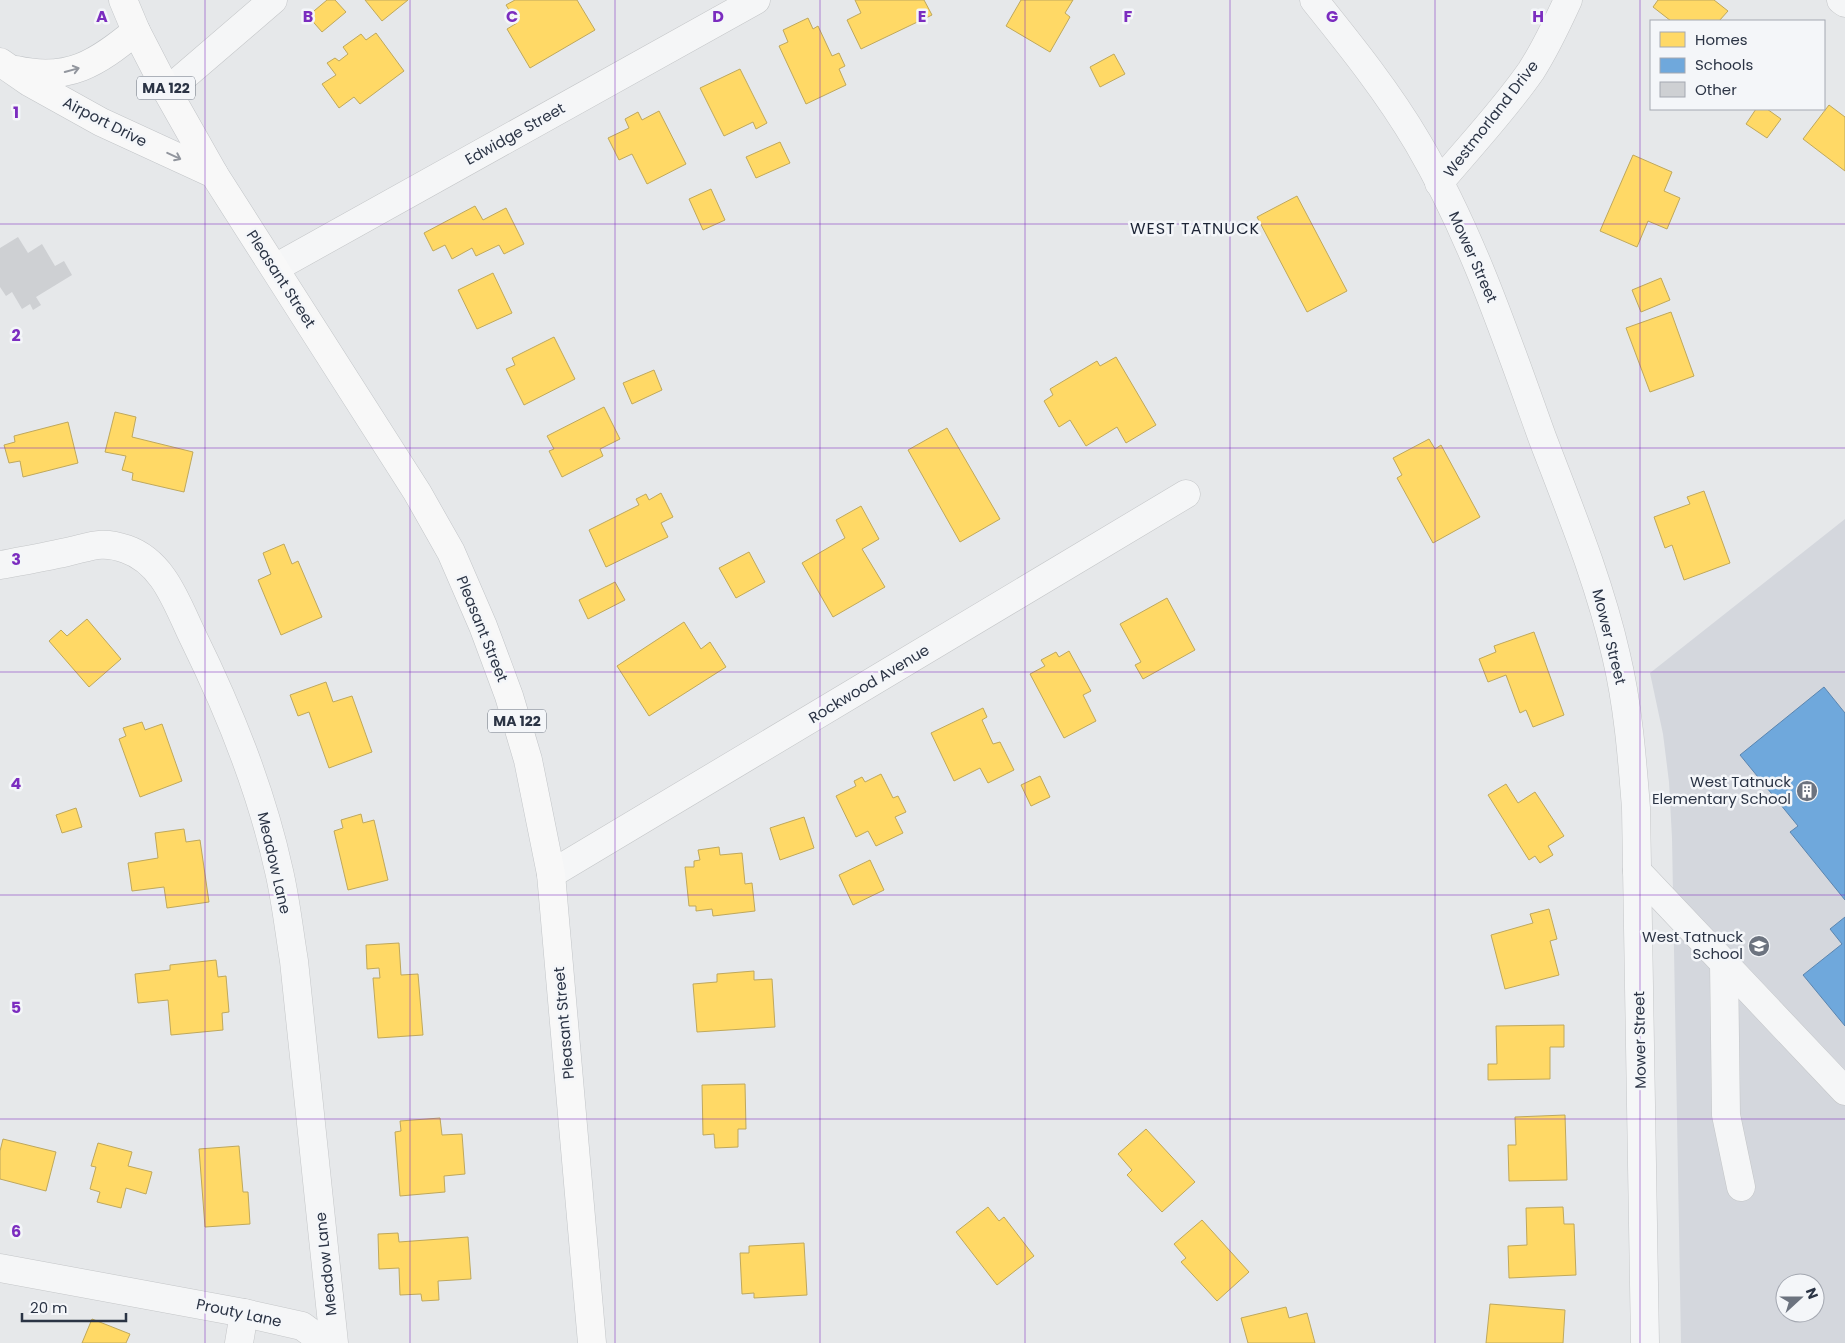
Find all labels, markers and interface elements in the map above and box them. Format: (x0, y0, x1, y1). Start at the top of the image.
text: A (96, 5, 108, 28)
text: B (303, 5, 313, 28)
text: C (506, 5, 518, 28)
text: D (712, 5, 724, 28)
text: E (918, 5, 926, 28)
text: F (1124, 5, 1133, 28)
text: G (1326, 5, 1338, 28)
text: H (1532, 5, 1544, 28)
legend (1650, 20, 1825, 110)
text: Homes (1695, 29, 1748, 50)
text: Schools (1695, 54, 1753, 75)
street label: Westmorland Drive (1438, 56, 1543, 182)
one-way arrow (64, 65, 80, 74)
road number: MA 122 (137, 76, 195, 100)
text: Other (1695, 79, 1737, 100)
street label: Airport Drive (60, 91, 151, 152)
street label: Edwidge Street (461, 97, 569, 170)
text: 1 (13, 101, 19, 124)
one-way arrow (166, 152, 181, 161)
street label: Mower Street (1444, 208, 1503, 306)
district label: WEST TATNUCK (1130, 217, 1260, 240)
street label: Pleasant Street (242, 226, 321, 332)
text: 2 (11, 324, 21, 347)
text: 3 (11, 548, 21, 571)
street label: Pleasant Street (452, 573, 513, 685)
street label: Mower Street (1587, 587, 1631, 687)
street label: Rockwood Avenue (804, 639, 933, 728)
road number: MA 122 (488, 709, 546, 732)
place label: West Tatnuck Elementary School (1652, 771, 1791, 809)
text: 4 (11, 772, 22, 795)
building icon: West Tatnuck Elementary School (1795, 779, 1819, 803)
street label: Meadow Lane (253, 810, 296, 916)
place label: West Tatnuck School (1642, 926, 1743, 964)
school or university icon: West Tatnuck School (1747, 934, 1771, 958)
street label: Pleasant Street (548, 966, 579, 1080)
street label: Mower Street (1628, 991, 1651, 1089)
text: 5 (11, 996, 21, 1019)
street label: Meadow Lane (310, 1211, 341, 1317)
text: 6 (11, 1220, 21, 1243)
north arrow (1775, 1273, 1825, 1323)
text: N (1801, 1285, 1823, 1302)
scale bar (22, 1290, 126, 1322)
street label: Prouty Lane (194, 1293, 284, 1332)
text: 20 m (30, 1297, 68, 1318)

